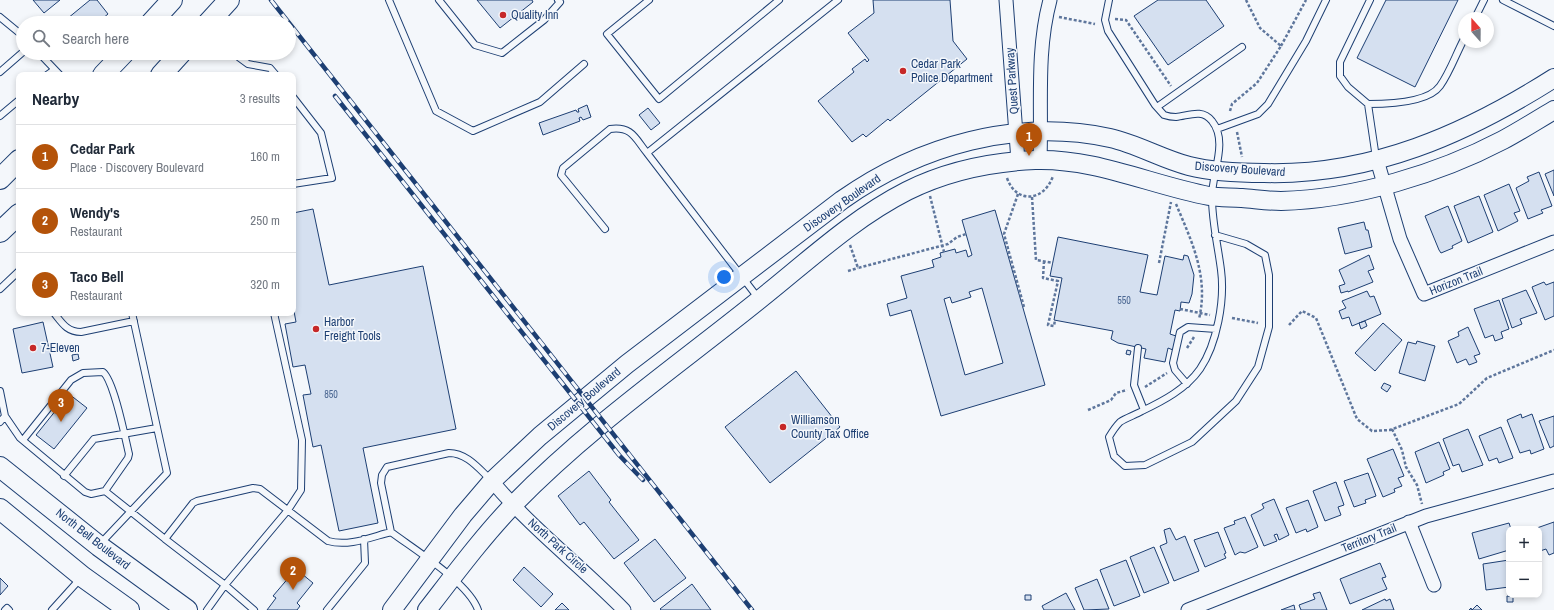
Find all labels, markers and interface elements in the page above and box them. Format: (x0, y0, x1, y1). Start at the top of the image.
place label: Quality Inn (511, 7, 559, 23)
marker: Quality Inn (498, 10, 508, 20)
north arrow (1458, 12, 1494, 48)
search box (16, 16, 296, 60)
icon: search (30, 27, 52, 49)
text: Search here (62, 28, 129, 49)
street label: Quest Parkway (1002, 47, 1022, 115)
place label: Cedar Park Police Department (911, 56, 993, 86)
marker: Cedar Park Police Department (898, 66, 908, 76)
text: Nearby (32, 87, 79, 110)
text: 3 results (240, 90, 280, 107)
pin: 1 (1016, 123, 1042, 156)
text: Cedar Park (70, 138, 135, 159)
text: 1 (42, 148, 48, 165)
text: 160 m (250, 148, 280, 165)
street label: Discovery Boulevard (1194, 158, 1286, 180)
text: Place · Discovery Boulevard (70, 159, 204, 176)
street label: Discovery Boulevard (800, 170, 884, 236)
text: Wendy's (70, 202, 120, 223)
text: 2 (42, 212, 48, 229)
text: 250 m (250, 212, 280, 229)
text: Restaurant (70, 223, 122, 240)
street label: Horizon Trail (1427, 263, 1485, 299)
text: Taco Bell (70, 266, 124, 287)
your location (714, 267, 734, 287)
text: 3 (42, 276, 48, 293)
text: 320 m (250, 276, 280, 293)
text: Restaurant (70, 287, 122, 304)
house number: 550 (1117, 294, 1131, 307)
place label: Harbor Freight Tools (324, 314, 381, 344)
marker: Harbor Freight Tools (311, 324, 321, 334)
place label: 7-Eleven (41, 340, 80, 356)
marker: 7-Eleven (28, 343, 38, 353)
street label: Discovery Boulevard (544, 364, 624, 434)
house number: 850 (324, 388, 338, 401)
pin: 3 (48, 389, 74, 422)
place label: Williamson County Tax Office (791, 412, 869, 442)
marker: Williamson County Tax Office (778, 422, 788, 432)
street label: North Bell Boulevard (53, 505, 133, 573)
street label: North Park Circle (525, 515, 591, 577)
street label: Territory Trail (1339, 520, 1399, 556)
map controls (1506, 526, 1542, 598)
button: + (1506, 526, 1542, 562)
pin: 2 (280, 557, 306, 590)
button: − (1506, 562, 1542, 598)

